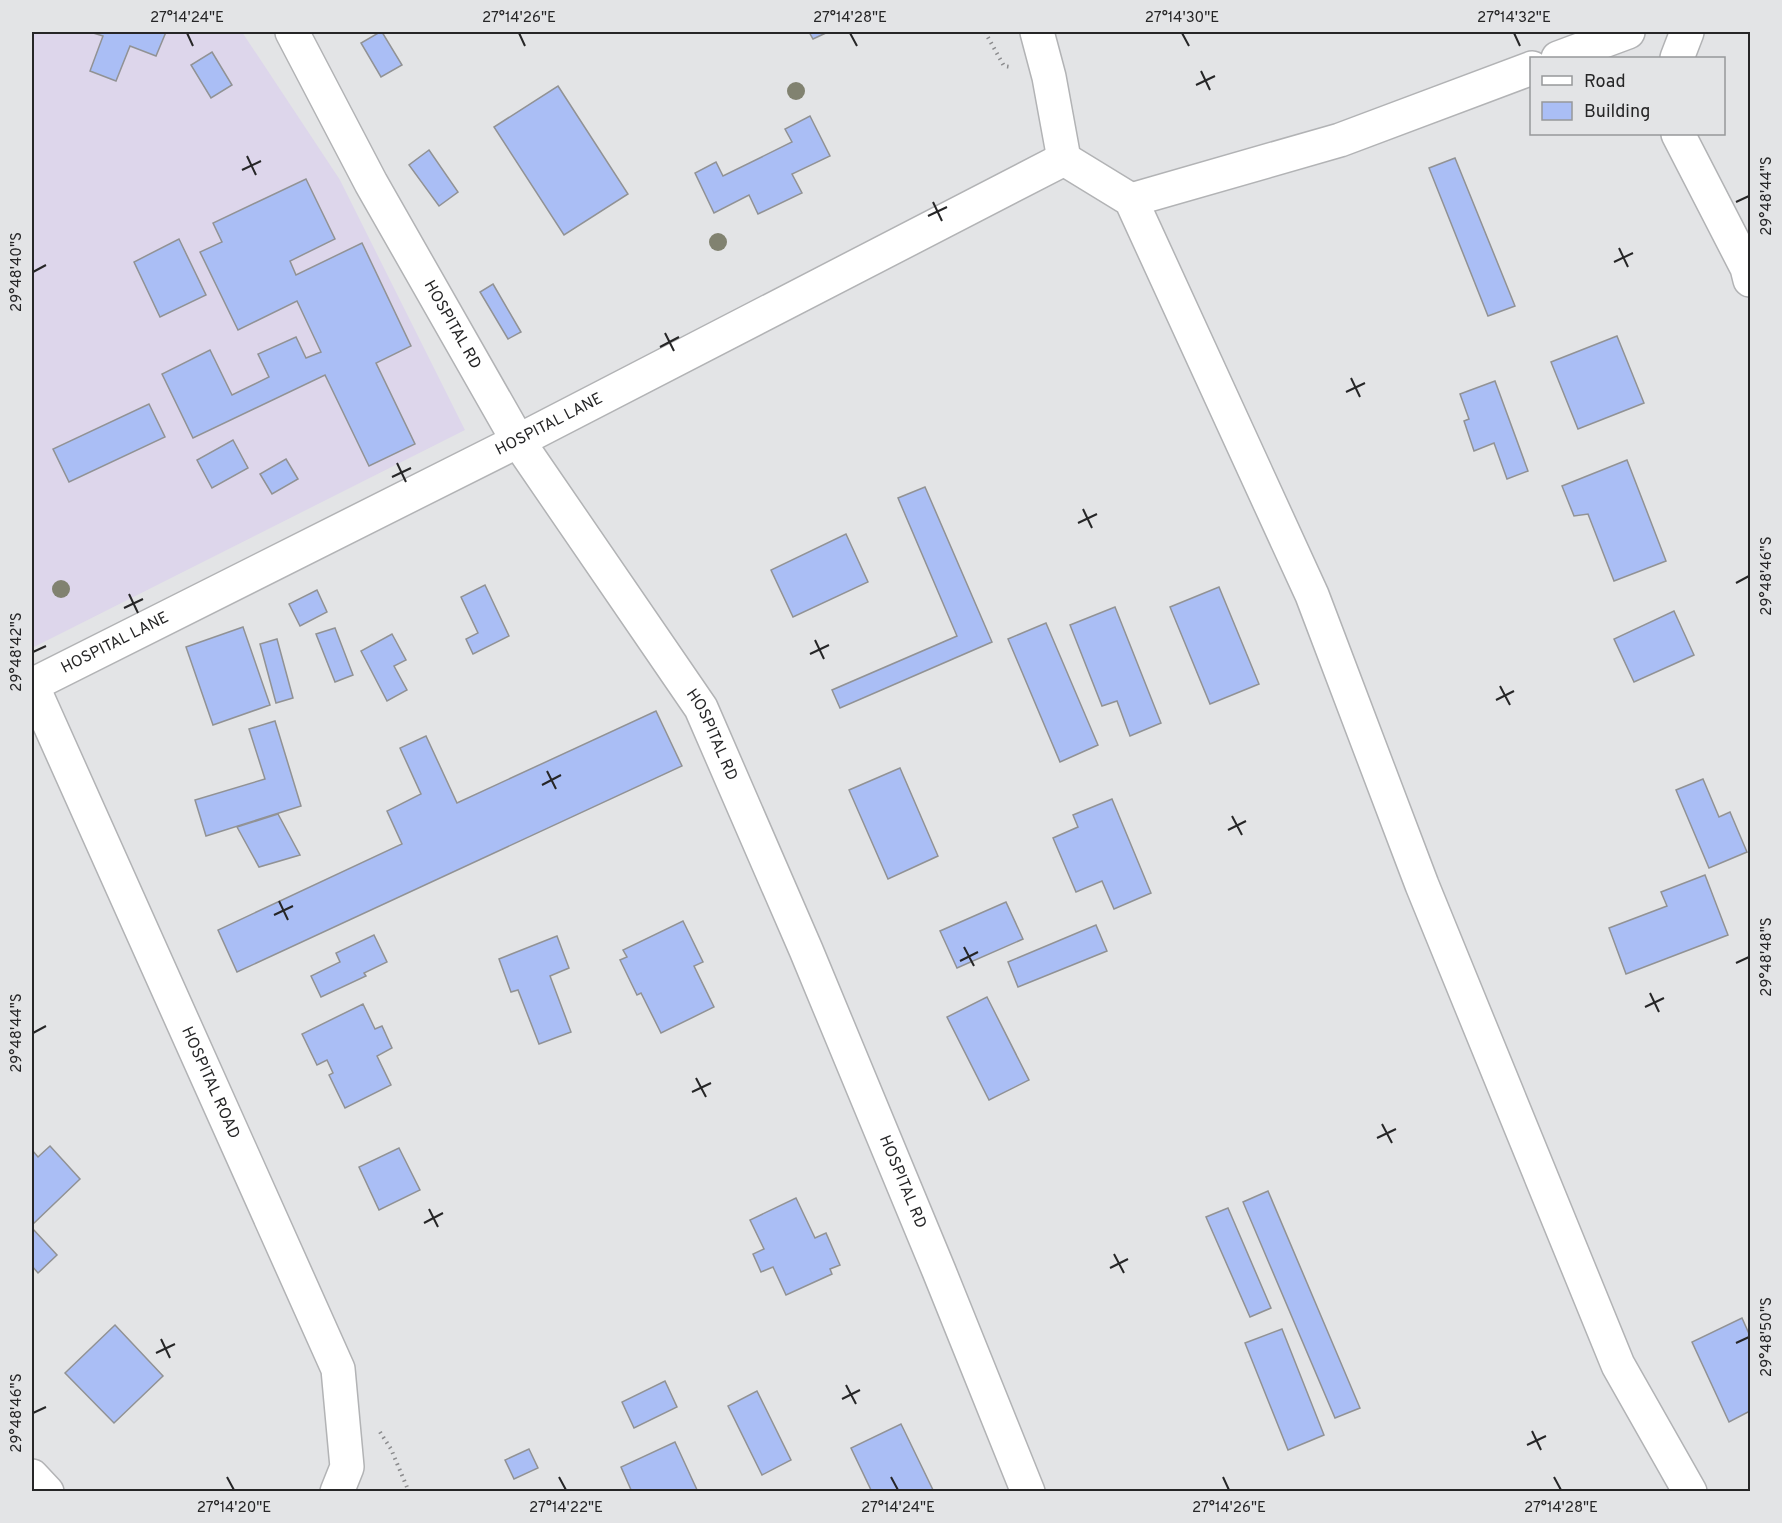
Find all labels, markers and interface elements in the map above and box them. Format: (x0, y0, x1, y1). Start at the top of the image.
text: 27°14'24"E (150, 9, 224, 28)
text: 27°14'26"E (482, 9, 556, 28)
text: 27°14'28"E (813, 9, 887, 28)
text: 27°14'30"E (1145, 9, 1219, 28)
text: 27°14'32"E (1477, 9, 1551, 28)
legend (1530, 57, 1725, 135)
text: Road (1584, 71, 1626, 94)
text: Building (1584, 101, 1650, 124)
text: 29°48'44"S (1758, 156, 1777, 236)
text: 29°48'40"S (8, 232, 27, 312)
street label: HOSPITAL RD (419, 277, 485, 373)
street label: HOSPITAL LANE (492, 389, 606, 461)
text: 29°48'46"S (1758, 536, 1777, 616)
street label: HOSPITAL LANE (58, 608, 172, 679)
text: 29°48'42"S (8, 612, 27, 692)
street label: HOSPITAL RD (681, 685, 741, 784)
text: 29°48'48"S (1758, 917, 1777, 997)
text: 29°48'44"S (8, 993, 27, 1073)
street label: HOSPITAL ROAD (176, 1024, 244, 1142)
street label: HOSPITAL RD (874, 1132, 930, 1232)
text: 29°48'50"S (1758, 1297, 1777, 1377)
text: 29°48'46"S (8, 1373, 27, 1453)
text: 27°14'20"E (197, 1499, 271, 1518)
text: 27°14'22"E (529, 1499, 603, 1518)
text: 27°14'24"E (861, 1499, 935, 1518)
text: 27°14'26"E (1192, 1499, 1266, 1518)
text: 27°14'28"E (1524, 1499, 1598, 1518)

